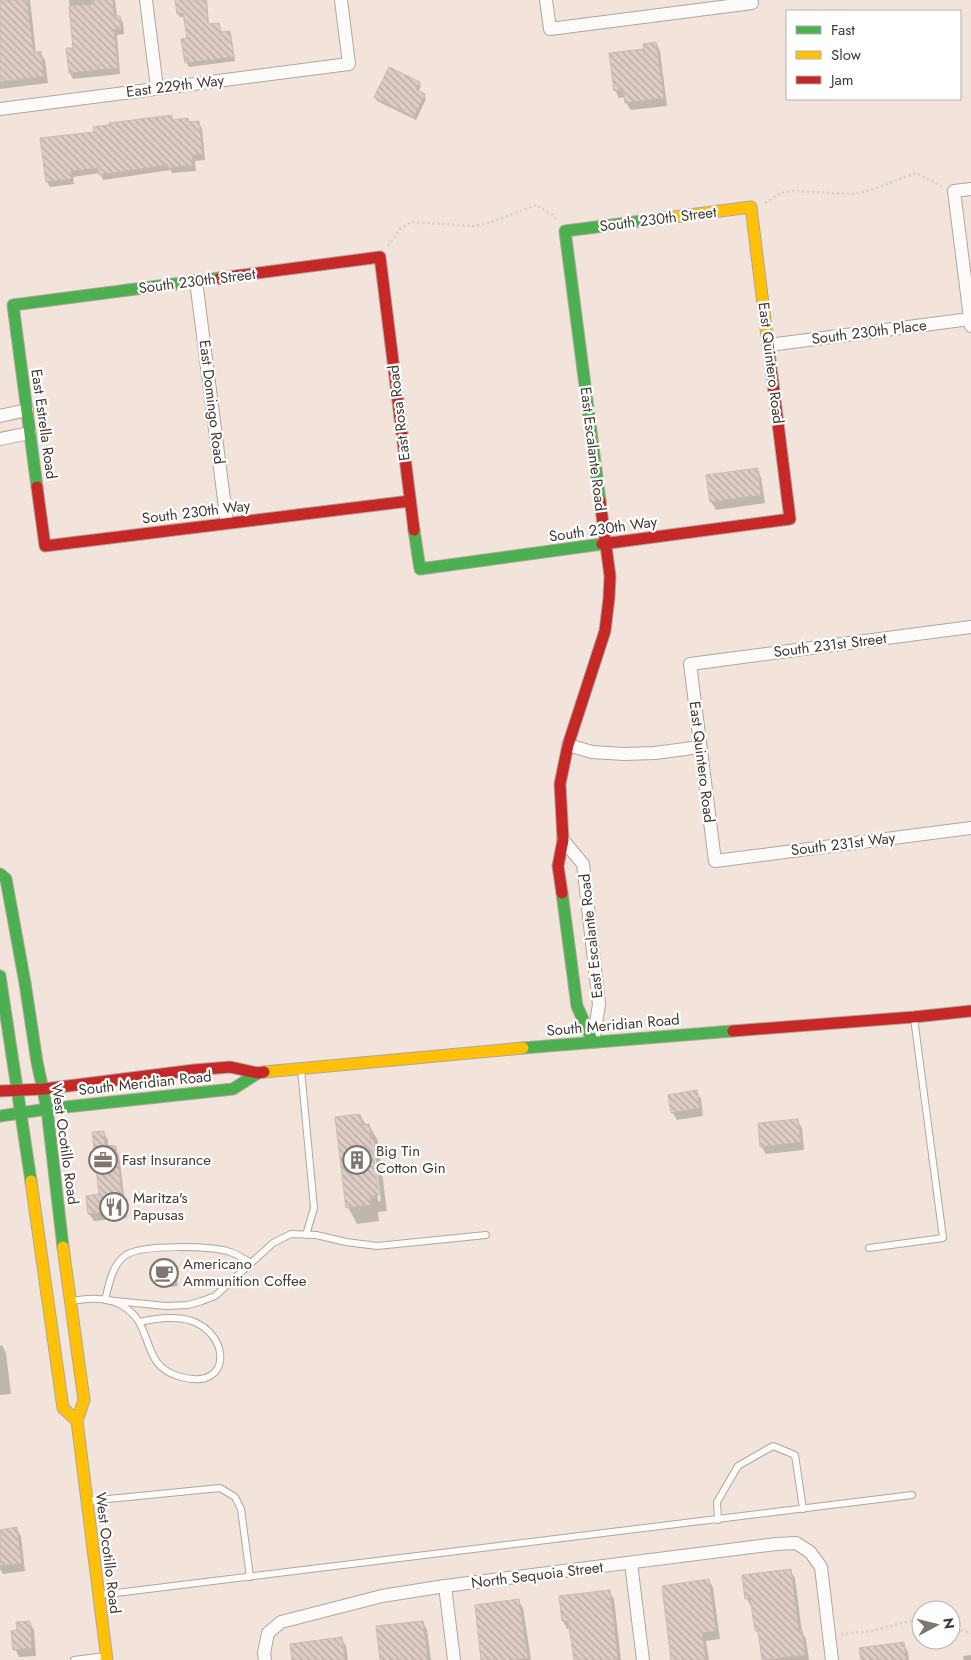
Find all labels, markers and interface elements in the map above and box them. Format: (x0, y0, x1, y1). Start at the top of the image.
legend (786, 10, 961, 100)
text: Fast (831, 19, 855, 41)
text: Slow (831, 44, 862, 66)
street label: East 229th Way (125, 69, 226, 103)
text: Jam (829, 69, 854, 91)
street label: South 230th Street (598, 201, 718, 237)
street label: South 230th Street (137, 263, 257, 299)
street label: East Quintero Road (753, 301, 789, 425)
street label: South 230th Place (810, 314, 928, 350)
street label: East Domingo Road (193, 339, 231, 465)
street label: East Rosa Road (382, 364, 416, 462)
street label: East Estrella Road (25, 367, 63, 481)
street label: East Escalante Road (574, 386, 612, 512)
street label: South 230th Way (141, 494, 252, 530)
street label: South 230th Way (547, 510, 659, 547)
street label: South 231st Street (772, 627, 888, 663)
street label: East Quintero Road (684, 700, 720, 824)
street label: South 231st Way (790, 827, 897, 861)
street label: East Escalante Road (574, 873, 608, 999)
street label: South Meridian Road (546, 1008, 680, 1042)
street label: South Meridian Road (77, 1065, 213, 1101)
street label: West Ocotillo Road (46, 1082, 84, 1206)
place label: Big Tin Cotton Gin (376, 1140, 446, 1179)
office icon: Fast Insurance (88, 1145, 118, 1175)
building icon: Big Tin Cotton Gin (342, 1145, 372, 1175)
place label: Fast Insurance (122, 1149, 211, 1171)
place label: Maritza's Papusas (133, 1187, 188, 1226)
restaurant icon: Maritza's Papusas (99, 1192, 129, 1222)
place label: Americano Ammunition Coffee (183, 1253, 307, 1292)
cafe icon: Americano Ammunition Coffee (149, 1258, 179, 1288)
street label: West Ocotillo Road (90, 1491, 126, 1615)
street label: North Sequoia Street (470, 1556, 605, 1594)
north arrow (911, 1600, 961, 1650)
text: N (938, 1617, 960, 1630)

